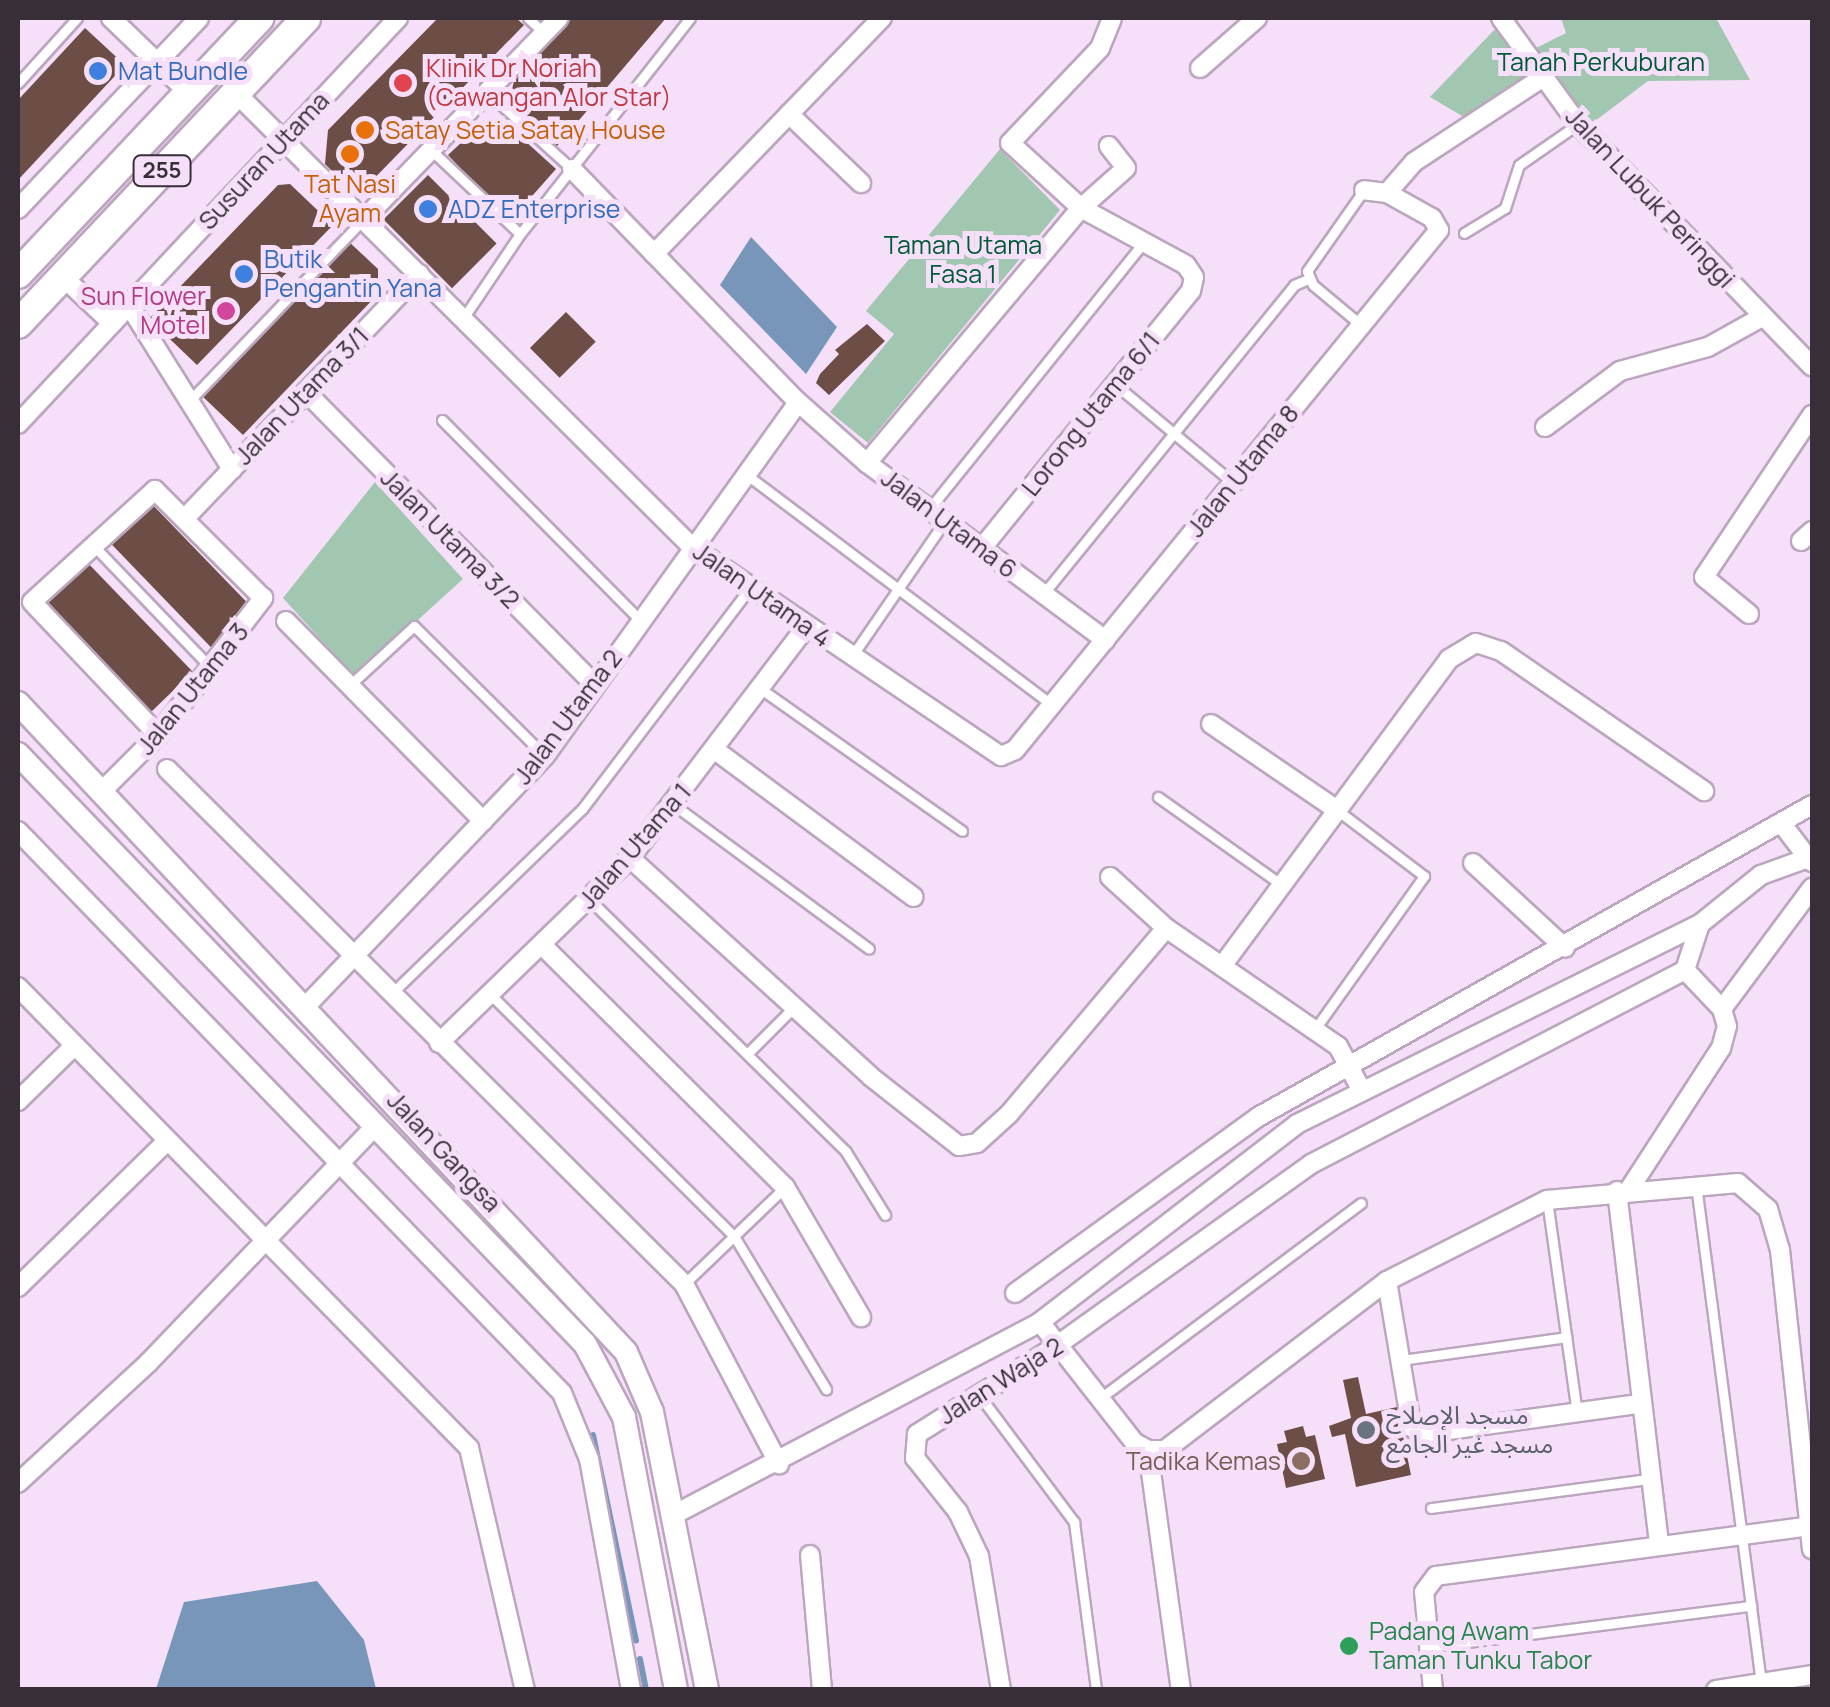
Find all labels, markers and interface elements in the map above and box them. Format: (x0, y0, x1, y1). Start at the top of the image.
park label: Tanah Perkuburan (1497, 47, 1705, 77)
place label: Klinik Dr Noriah (Cawangan Alor Star) (426, 54, 672, 113)
place label: Mat Bundle (118, 56, 248, 86)
marker: Mat Bundle (87, 60, 109, 82)
marker: Klinik Dr Noriah (Cawangan Alor Star) (390, 70, 416, 96)
street label: Susuran Utama (193, 86, 335, 236)
street label: Jalan Lubuk Peringgi (1559, 102, 1741, 294)
place label: Satay Setia Satay House (385, 115, 666, 145)
marker: Satay Setia Satay House (354, 119, 376, 141)
marker: Tat Nasi Ayam (339, 143, 361, 165)
road number: 255 (132, 154, 192, 188)
place label: Tat Nasi Ayam (304, 170, 396, 229)
place label: ADZ Enterprise (448, 194, 620, 224)
marker: ADZ Enterprise (417, 198, 439, 220)
park label: Taman Utama Fasa 1 (884, 231, 1042, 290)
place label: Butik Pengantin Yana (264, 245, 442, 304)
marker: Butik Pengantin Yana (233, 263, 255, 285)
place label: Sun Flower Motel (81, 282, 206, 341)
marker: Sun Flower Motel (215, 300, 237, 322)
street label: Jalan Utama 3/1 (229, 321, 375, 471)
street label: Lorong Utama 6/1 (1016, 326, 1166, 502)
street label: Jalan Utama 8 (1181, 399, 1305, 543)
street label: Jalan Utama 3/2 (374, 463, 526, 615)
street label: Jalan Utama 6 (875, 463, 1023, 585)
street label: Jalan Utama 4 (687, 536, 837, 654)
street label: Jalan Utama 3 (131, 617, 255, 761)
street label: Jalan Utama 2 (508, 644, 628, 790)
street label: Jalan Utama 1 (572, 777, 698, 915)
street label: Jalan Gangsa (381, 1086, 507, 1218)
street label: Jalan Waja 2 (933, 1331, 1069, 1431)
place label: مسجد الإصلاح مسجد غير الجامع (1386, 1401, 1553, 1460)
marker: مسجد الإصلاح مسجد غير الجامع (1355, 1419, 1377, 1441)
place label: Tadika Kemas (1126, 1446, 1281, 1476)
marker: Tadika Kemas (1290, 1450, 1312, 1472)
place label: Padang Awam Taman Tunku Tabor (1369, 1617, 1592, 1676)
marker: Padang Awam Taman Tunku Tabor (1338, 1635, 1360, 1657)

